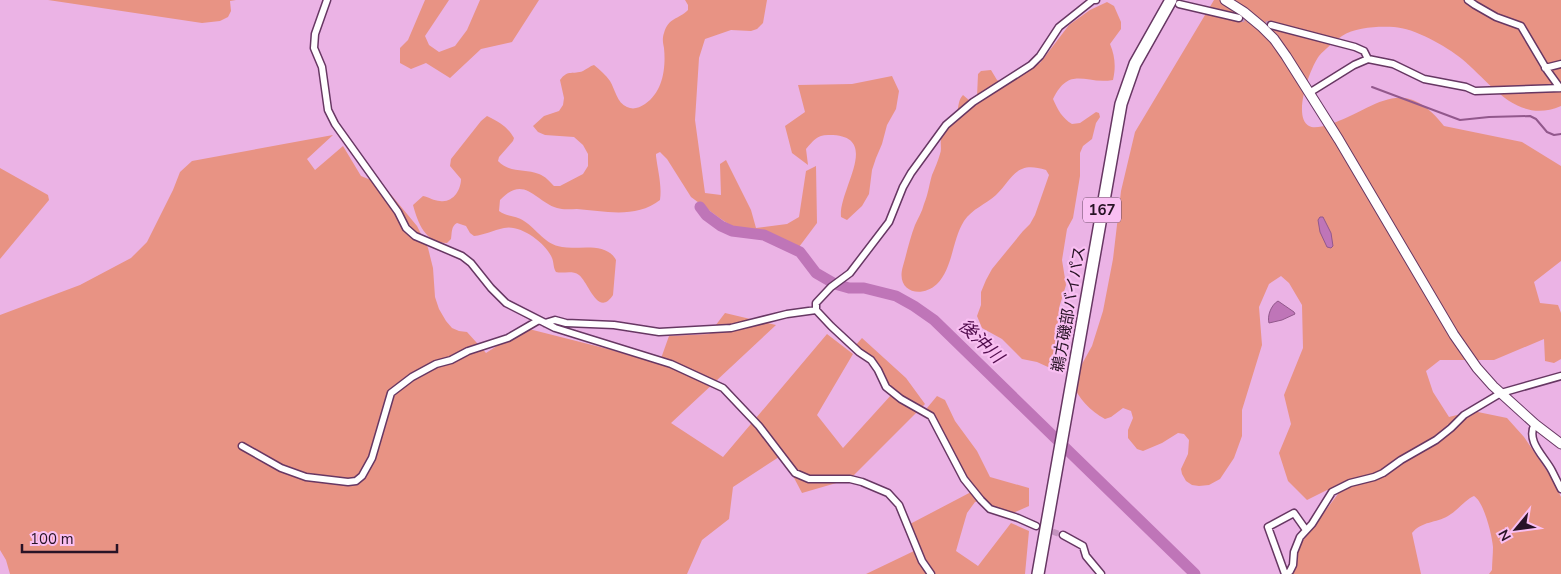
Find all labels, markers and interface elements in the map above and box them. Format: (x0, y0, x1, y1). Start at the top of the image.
road number: 167 (1083, 198, 1121, 222)
street label: 鵜方磯部バイパス (1047, 244, 1091, 374)
water label: 後沖川 (953, 314, 1010, 370)
north arrow (1491, 504, 1541, 554)
scale bar (22, 522, 118, 554)
text: N (1494, 526, 1516, 544)
text: 100 m (30, 529, 74, 549)

